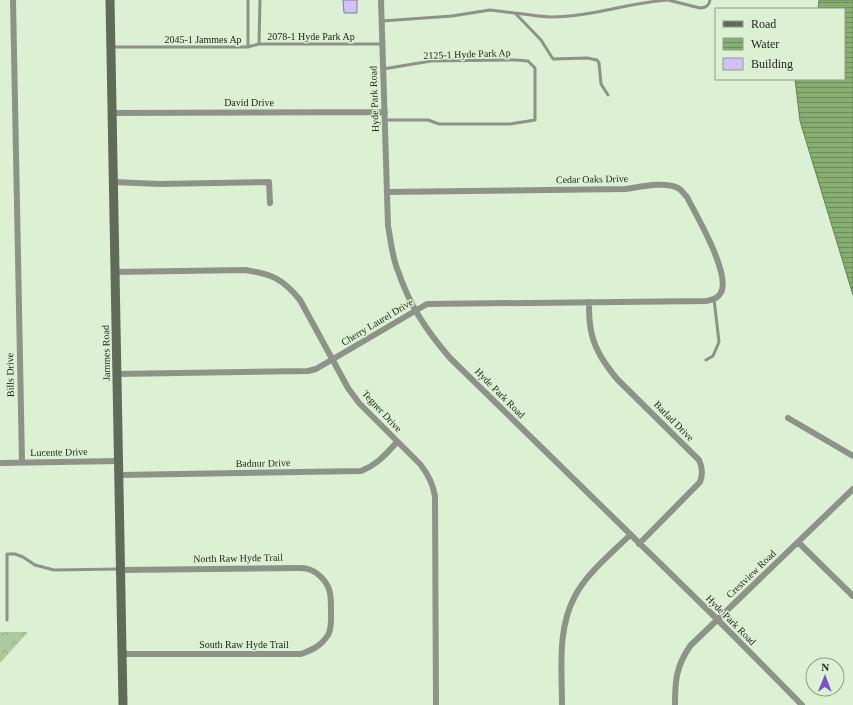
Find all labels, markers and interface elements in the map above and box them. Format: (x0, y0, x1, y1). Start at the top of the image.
legend (715, 8, 845, 80)
text: Road (751, 17, 776, 31)
street label: 2078-1 Hyde Park Ap (267, 31, 355, 42)
street label: 2045-1 Jammes Ap (164, 34, 242, 45)
text: Water (751, 37, 779, 51)
street label: 2125-1 Hyde Park Ap (423, 47, 511, 61)
text: Building (751, 57, 793, 71)
street label: Hyde Park Road (367, 66, 381, 132)
street label: David Drive (224, 97, 274, 108)
street label: Cedar Oaks Drive (556, 173, 629, 185)
street label: Cherry Laurel Drive (339, 296, 415, 348)
street label: Jammes Road (100, 325, 112, 381)
street label: Bills Drive (4, 352, 16, 397)
street label: Hyde Park Road (473, 366, 527, 420)
street label: Tegner Drive (360, 388, 404, 434)
street label: Barlad Drive (652, 399, 697, 444)
street label: Lucente Drive (30, 446, 88, 458)
street label: Badnur Drive (236, 457, 291, 469)
street label: Crestview Road (724, 548, 778, 600)
street label: North Raw Hyde Trail (193, 552, 283, 564)
street label: Hyde Park Road (704, 593, 758, 647)
street label: South Raw Hyde Trail (199, 639, 289, 650)
north arrow (805, 657, 845, 697)
text: N (821, 661, 829, 673)

